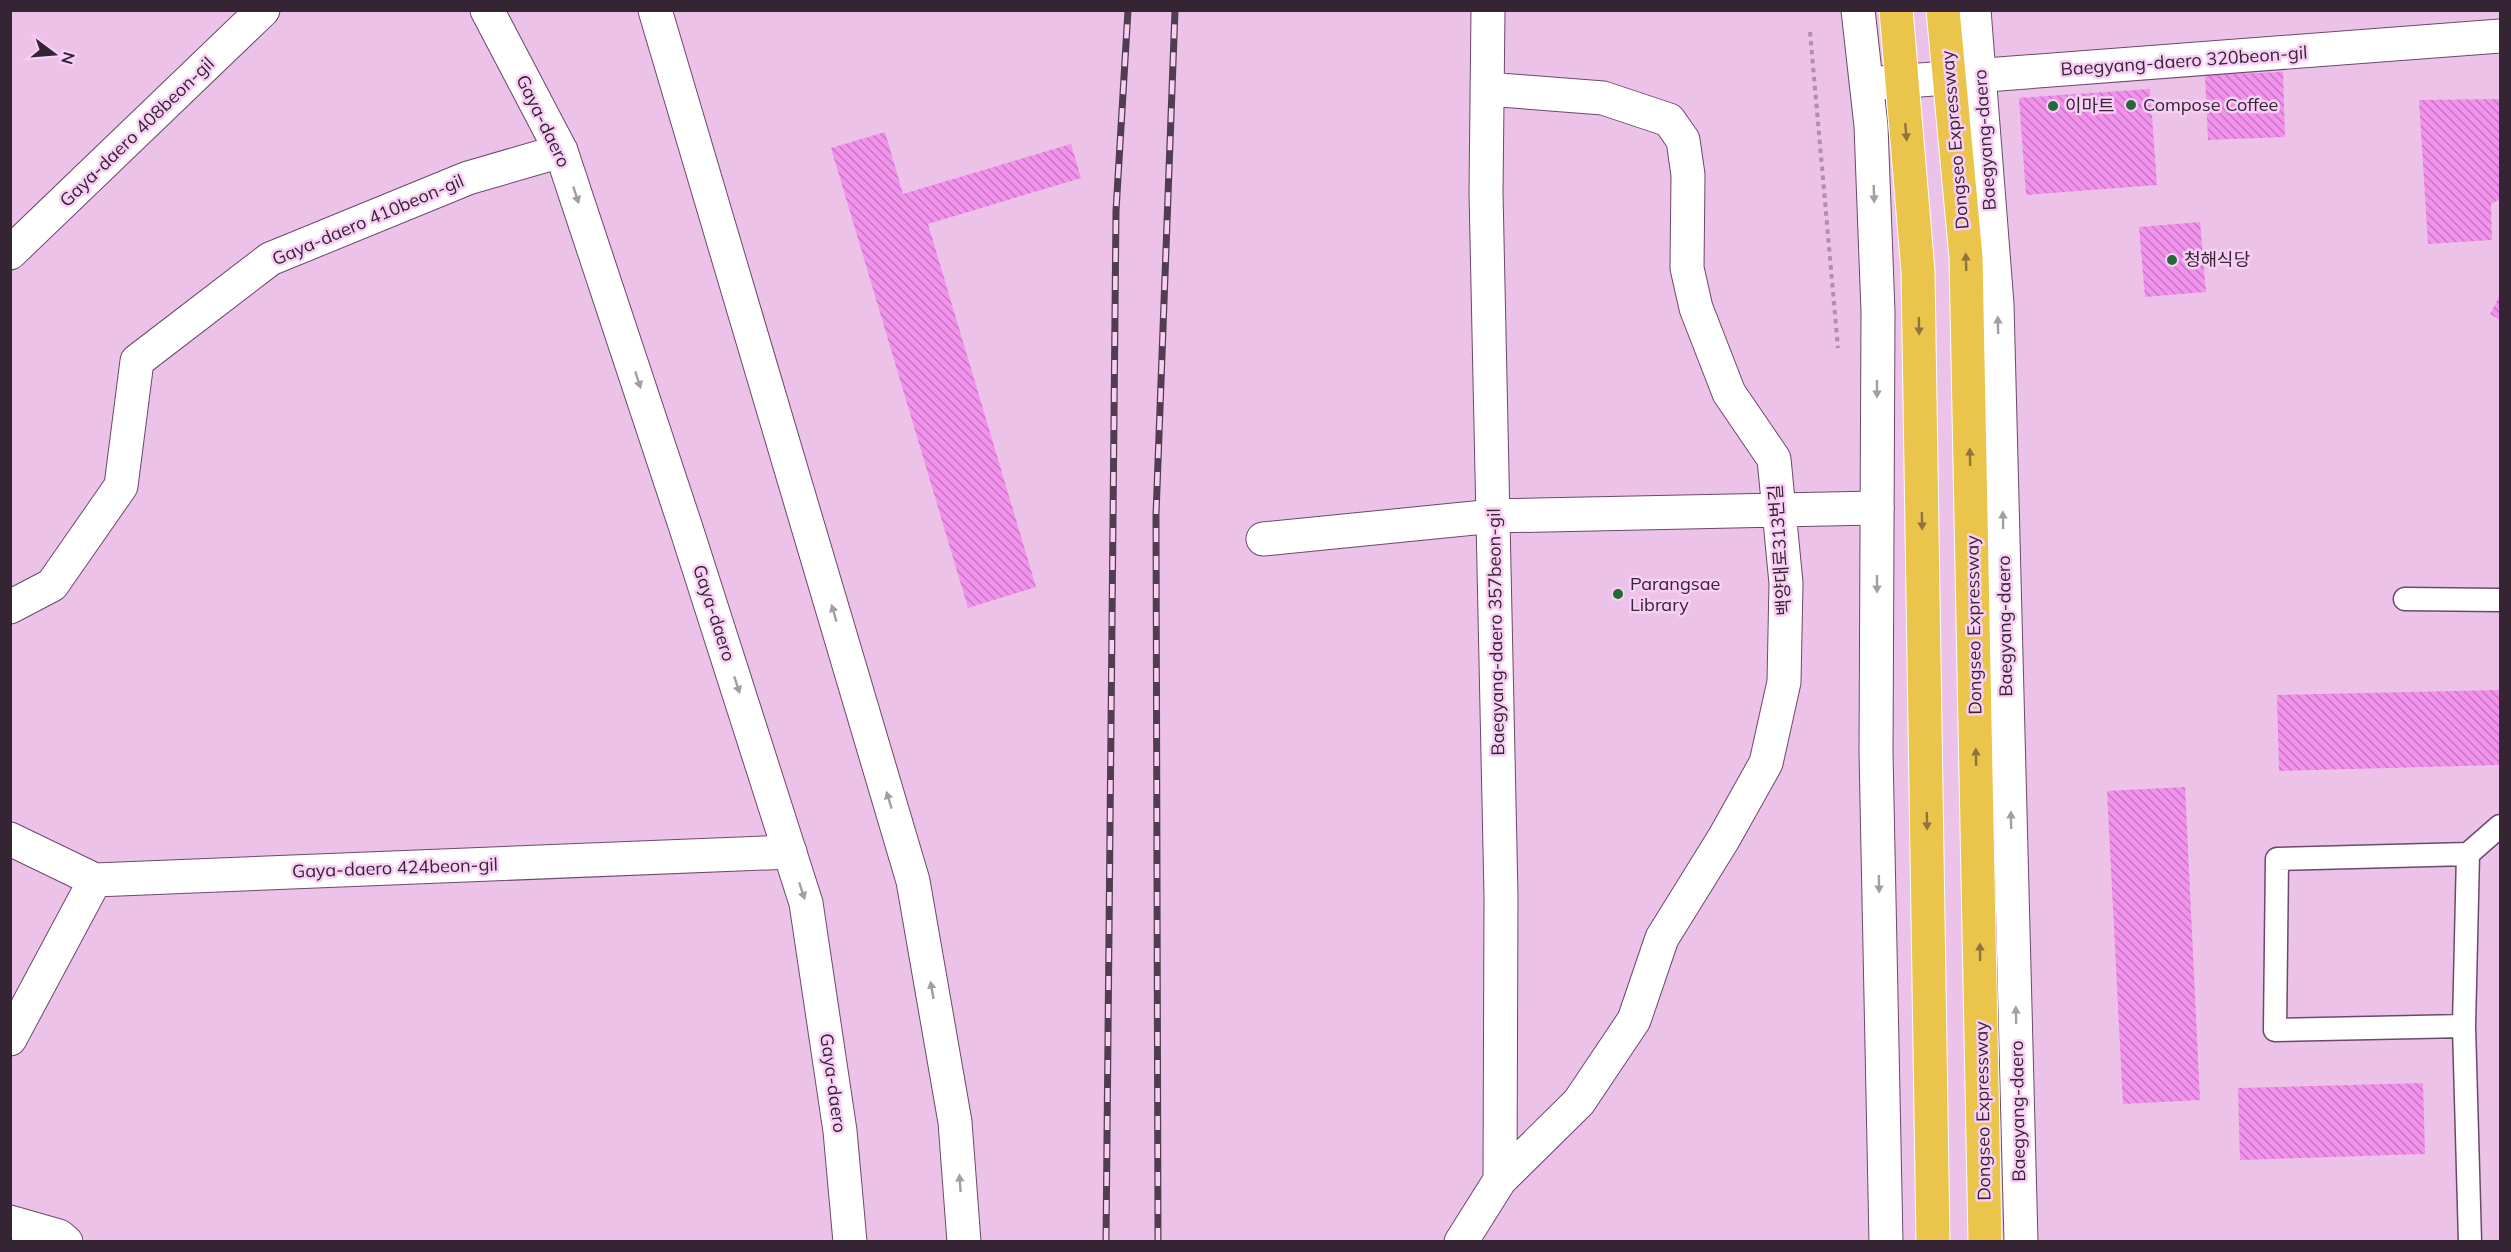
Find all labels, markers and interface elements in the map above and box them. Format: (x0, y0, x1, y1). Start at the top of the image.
north arrow (24, 24, 84, 84)
street label: Baegyang-daero 320beon-gil (2060, 40, 2308, 81)
street label: Dongseo Expressway (1935, 49, 1974, 230)
text: N (57, 50, 80, 67)
street label: Gaya-daero 408beon-gil (55, 52, 219, 211)
street label: Baegyang-daero (1968, 69, 2001, 211)
street label: Gaya-daero (511, 71, 576, 171)
place label: Compose Coffee (2143, 93, 2278, 116)
place label: 이마트 (2065, 94, 2115, 117)
marker: Compose Coffee (2124, 98, 2138, 112)
marker: 이마트 (2046, 99, 2060, 113)
one-way arrow (1901, 122, 1911, 141)
street label: Gaya-daero 410beon-gil (268, 169, 467, 270)
one-way arrow (1869, 185, 1878, 204)
one-way arrow (572, 186, 581, 204)
place label: 청해식당 (2184, 248, 2250, 271)
one-way arrow (1961, 253, 1970, 272)
marker: 청해식당 (2165, 253, 2179, 267)
one-way arrow (1993, 316, 2002, 335)
one-way arrow (1914, 317, 1923, 336)
one-way arrow (633, 371, 643, 389)
one-way arrow (1872, 380, 1882, 399)
one-way arrow (1965, 448, 1975, 467)
street label: 백양대로313번길 (1763, 484, 1796, 617)
street label: Baegyang-daero 357beon-gil (1482, 508, 1509, 756)
one-way arrow (1998, 511, 2008, 530)
one-way arrow (1917, 512, 1927, 531)
street label: Dongseo Expressway (1960, 535, 1987, 715)
street label: Baegyang-daero (1992, 555, 2017, 697)
street label: Gaya-daero (688, 562, 741, 664)
place label: Parangsae Library (1630, 572, 1720, 616)
one-way arrow (1872, 575, 1882, 594)
marker: Parangsae Library (1611, 587, 1625, 601)
one-way arrow (829, 604, 838, 622)
one-way arrow (733, 676, 742, 694)
one-way arrow (1971, 748, 1981, 767)
one-way arrow (884, 791, 893, 809)
one-way arrow (1923, 811, 1932, 830)
one-way arrow (2006, 811, 2015, 830)
street label: Gaya-daero 424beon-gil (292, 852, 498, 883)
one-way arrow (1874, 875, 1884, 894)
one-way arrow (798, 882, 808, 900)
one-way arrow (1975, 943, 1985, 962)
one-way arrow (927, 981, 936, 1000)
one-way arrow (2011, 1006, 2020, 1025)
street label: Dongseo Expressway (1969, 1021, 1996, 1201)
street label: Gaya-daero (815, 1032, 852, 1134)
street label: Baegyang-daero (2005, 1040, 2030, 1182)
one-way arrow (955, 1174, 964, 1193)

